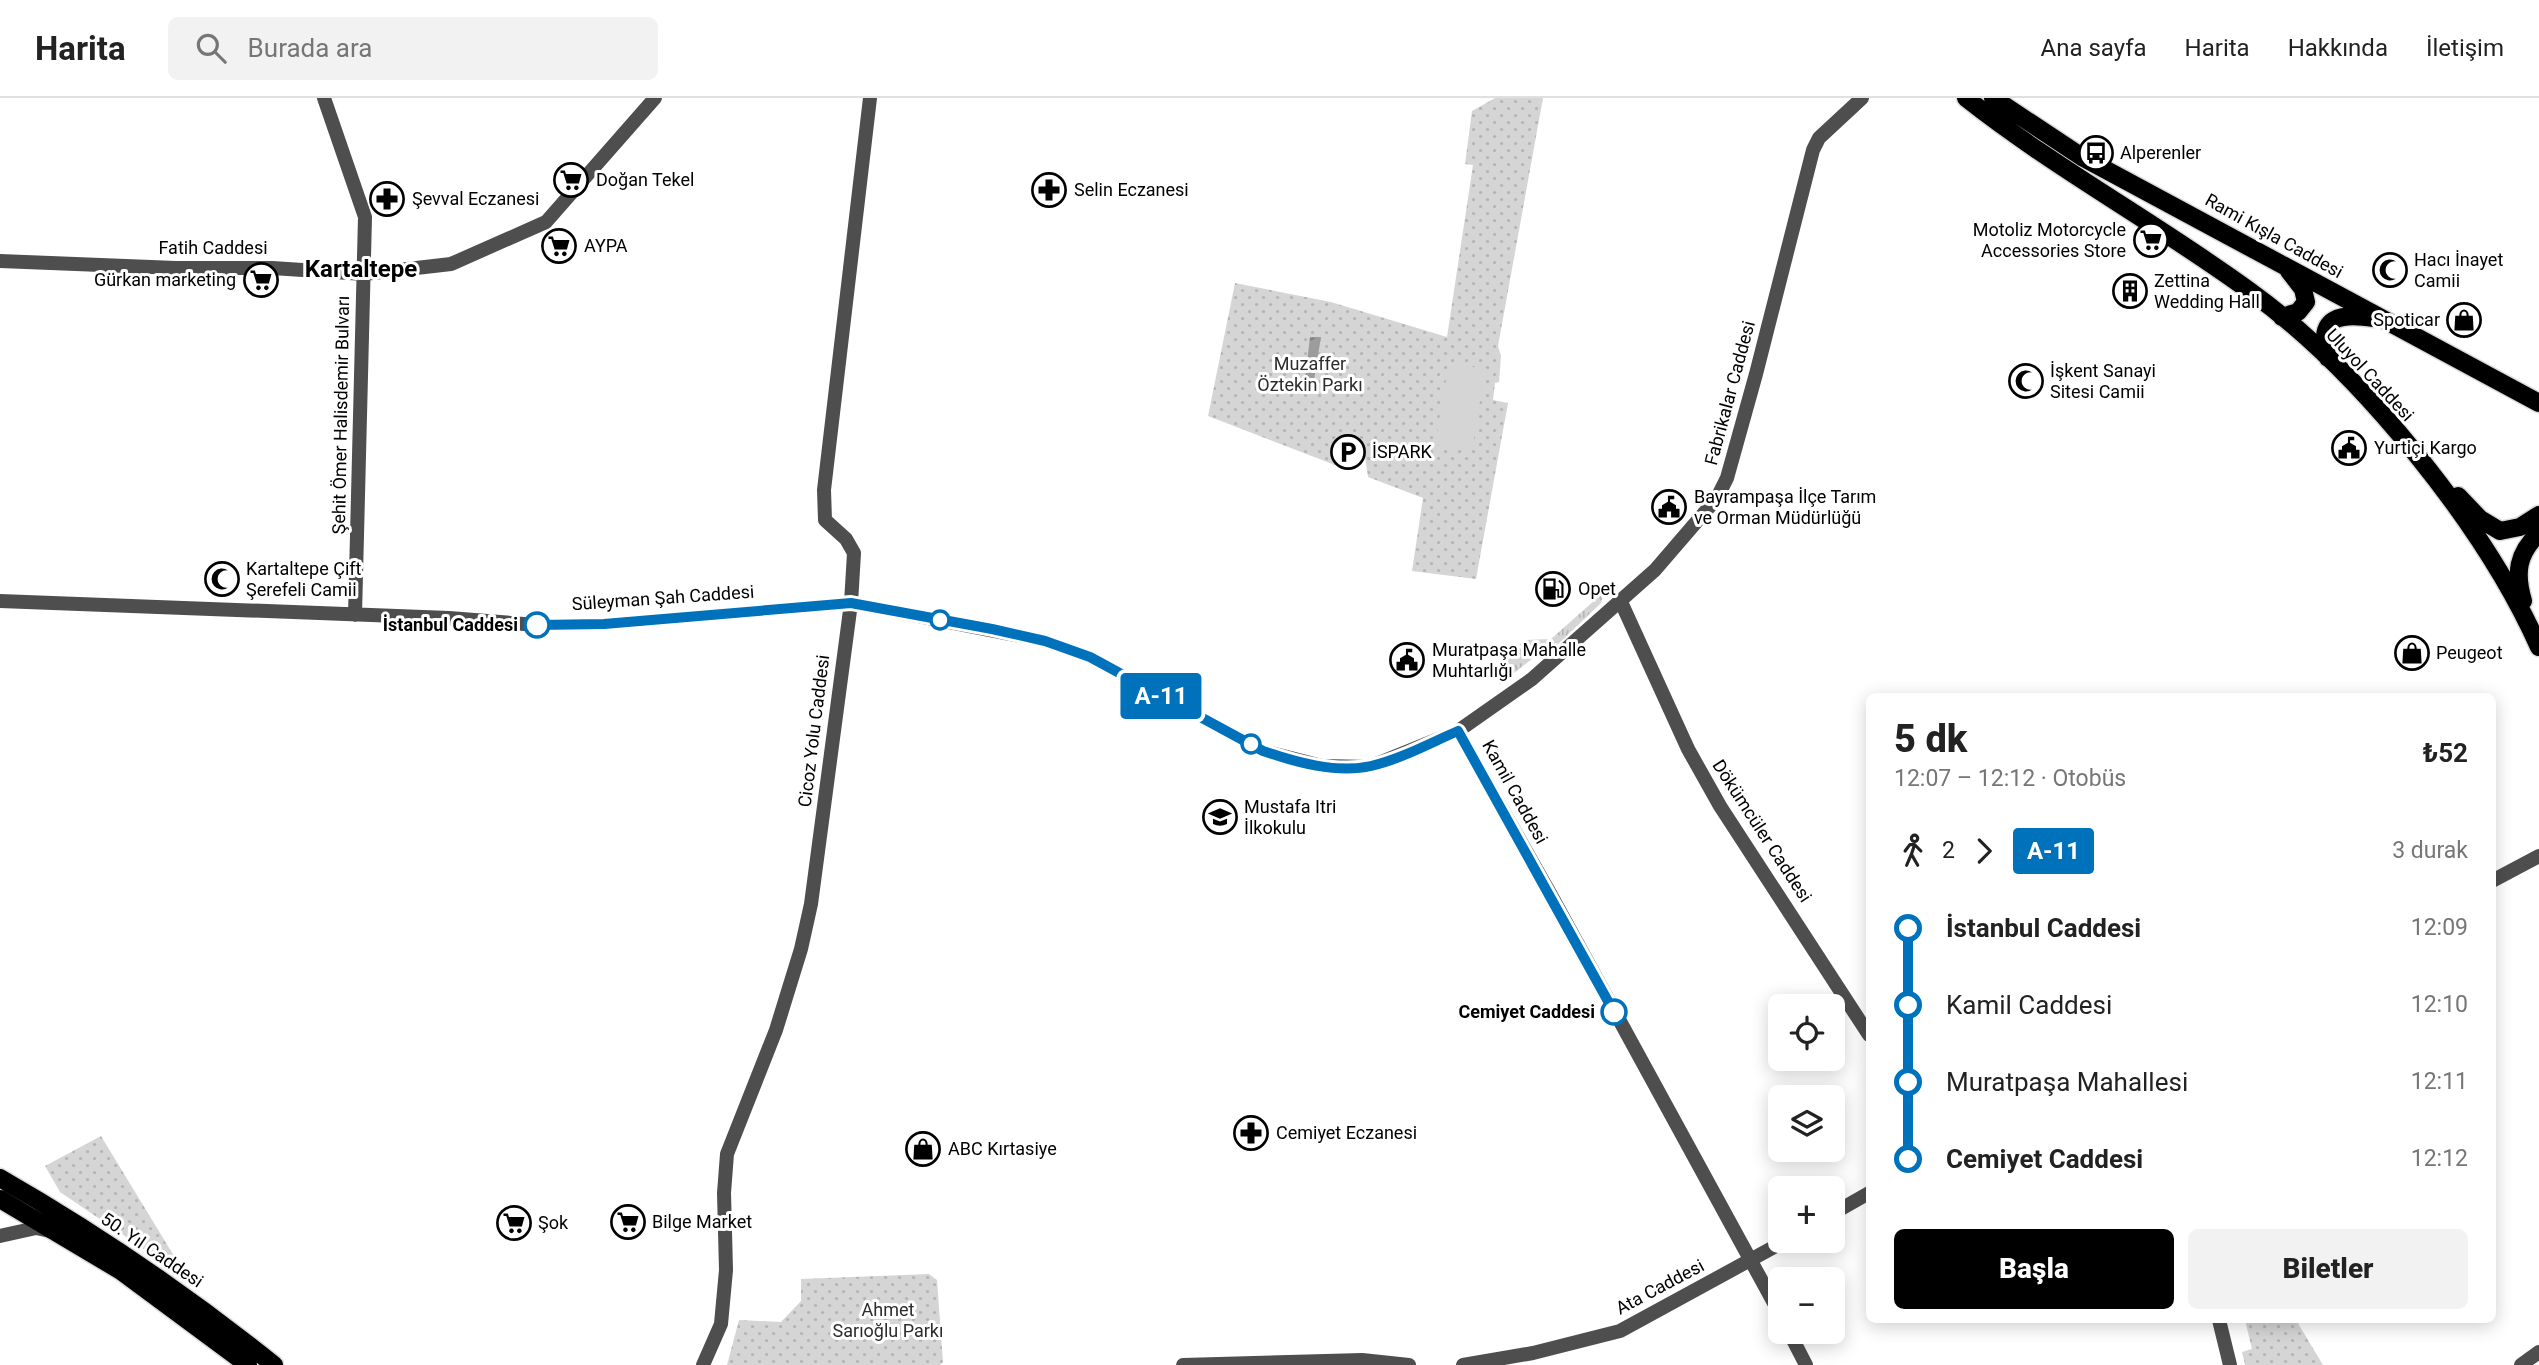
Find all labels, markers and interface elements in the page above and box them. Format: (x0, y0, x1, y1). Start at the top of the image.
search box (168, 17, 658, 80)
text: Harita (35, 29, 126, 68)
icon: search (192, 29, 230, 67)
text: Burada ara (248, 33, 372, 63)
text: Ana sayfa (2041, 34, 2147, 62)
text: Harita (2185, 34, 2250, 62)
text: Hakkında (2288, 34, 2388, 62)
text: İletişim (2426, 34, 2504, 62)
bus stop icon: Alperenler (2077, 134, 2115, 172)
place label: Alperenler (2120, 142, 2201, 163)
supermarket icon: Doğan Tekel (552, 161, 590, 199)
place label: Doğan Tekel (596, 169, 694, 190)
pharmacy icon: Selin Eczanesi (1030, 171, 1068, 209)
place label: Selin Eczanesi (1074, 179, 1189, 200)
pharmacy icon: Şevval Eczanesi (368, 180, 406, 218)
place label: Şevval Eczanesi (412, 188, 539, 209)
street label: Rami Kışla Caddesi (2202, 189, 2347, 282)
place label: Motoliz Motorcycle Accessories Store (1973, 219, 2126, 261)
supermarket icon: Motoliz Motorcycle Accessories Store (2132, 221, 2170, 259)
supermarket icon: AYPA (540, 227, 578, 265)
place label: AYPA (584, 235, 628, 256)
street label: Fatih Caddesi (158, 237, 268, 258)
place label: Hacı İnayet Camii (2414, 249, 2503, 291)
mosque icon: Hacı İnayet Camii (2371, 251, 2409, 289)
district label: Kartaltepe (305, 255, 417, 283)
supermarket icon: Gürkan marketing (242, 261, 280, 299)
place label: Gürkan marketing (94, 269, 236, 290)
place label: Zettina Wedding Hall (2154, 270, 2260, 312)
building icon: Zettina Wedding Hall (2111, 272, 2149, 310)
street label: Şehit Ömer Halisdemir Bulvarı (328, 295, 353, 535)
shop icon: Spoticar (2445, 301, 2483, 339)
place label: Spoticar (2373, 309, 2440, 330)
street label: Fabrikalar Caddesi (1700, 318, 1759, 467)
street label: Uluyol Caddesi (2322, 324, 2418, 425)
park label: Muzaffer Öztekin Parkı (1257, 353, 1363, 395)
place label: İşkent Sanayi Sitesi Camii (2050, 360, 2156, 402)
mosque icon: İşkent Sanayi Sitesi Camii (2007, 362, 2045, 400)
public building icon: Yurtiçi Kargo (2330, 429, 2368, 467)
parking icon: İSPARK (1329, 433, 1367, 471)
place label: Yurtiçi Kargo (2374, 437, 2477, 458)
place label: İSPARK (1372, 441, 1433, 462)
place label: Bayrampaşa İlçe Tarım ve Orman Müdürlüğü (1694, 486, 1876, 528)
public building icon: Bayrampaşa İlçe Tarım ve Orman Müdürlüğü (1650, 488, 1688, 526)
place label: Kartaltepe Çift Şerefeli Camii (246, 558, 362, 600)
mosque icon: Kartaltepe Çift Şerefeli Camii (203, 560, 241, 598)
fuel station icon: Opet (1534, 570, 1572, 608)
place label: Opet (1578, 578, 1616, 599)
street label: Süleyman Şah Caddesi (571, 581, 755, 614)
unlabelled marker (930, 610, 950, 630)
marker: İstanbul Caddesi (524, 612, 550, 638)
place label: İstanbul Caddesi (383, 614, 518, 635)
shop icon: Peugeot (2393, 634, 2431, 672)
place label: Muratpaşa Mahalle Muhtarlığı (1432, 639, 1586, 681)
public building icon: Muratpaşa Mahalle Muhtarlığı (1388, 641, 1426, 679)
place label: Peugeot (2436, 642, 2503, 663)
street label: Cicoz Yolu Caddesi (794, 654, 833, 808)
line badge: A-11 (1112, 673, 1210, 719)
text: A-11 (1134, 682, 1188, 710)
text: 5 dk (1894, 717, 1967, 761)
unlabelled marker (1241, 734, 1261, 754)
street label: Kamil Caddesi (1478, 736, 1553, 847)
text: ₺52 (2423, 738, 2468, 768)
street label: Dökümcüler Caddesi (1708, 755, 1816, 906)
text: 12:07 – 12:12 · Otobüs (1894, 765, 2126, 792)
place label: Mustafa Itri İlkokulu (1244, 796, 1336, 838)
school or university icon: Mustafa Itri İlkokulu (1201, 798, 1239, 836)
icon: walk (1894, 832, 1932, 870)
icon: forward (1965, 832, 2003, 870)
text: 2 (1942, 837, 1955, 864)
text: A-11 (2027, 837, 2080, 865)
text: 3 durak (2392, 837, 2468, 864)
text: İstanbul Caddesi (1946, 913, 2141, 943)
text: 12:09 (2411, 914, 2468, 941)
text: Kamil Caddesi (1946, 990, 2112, 1020)
text: 12:10 (2411, 991, 2468, 1018)
map controls (1768, 994, 1845, 1344)
button: locate (1768, 994, 1845, 1071)
marker: Cemiyet Caddesi (1601, 999, 1627, 1025)
place label: Cemiyet Caddesi (1459, 1001, 1595, 1022)
text: Muratpaşa Mahallesi (1946, 1067, 2188, 1097)
text: 12:11 (2411, 1068, 2468, 1095)
button: layers (1768, 1085, 1845, 1162)
pharmacy icon: Cemiyet Eczanesi (1232, 1114, 1270, 1152)
place label: Cemiyet Eczanesi (1276, 1122, 1417, 1143)
shop icon: ABC Kırtasiye (904, 1130, 942, 1168)
place label: ABC Kırtasiye (948, 1138, 1057, 1159)
text: Cemiyet Caddesi (1946, 1144, 2143, 1174)
text: 12:12 (2411, 1145, 2468, 1172)
button: + (1768, 1176, 1845, 1253)
supermarket icon: Bilge Market (609, 1203, 647, 1241)
supermarket icon: Şok (495, 1204, 533, 1242)
street label: 50. Yıl Caddesi (97, 1208, 207, 1291)
place label: Bilge Market (652, 1211, 752, 1232)
place label: Şok (538, 1212, 569, 1233)
button: Başla (1894, 1229, 2174, 1309)
button: Biletler (2188, 1229, 2468, 1309)
street label: Ata Caddesi (1612, 1255, 1707, 1319)
button: − (1768, 1267, 1845, 1344)
park label: Ahmet Sarıoğlu Parkı (833, 1299, 943, 1341)

